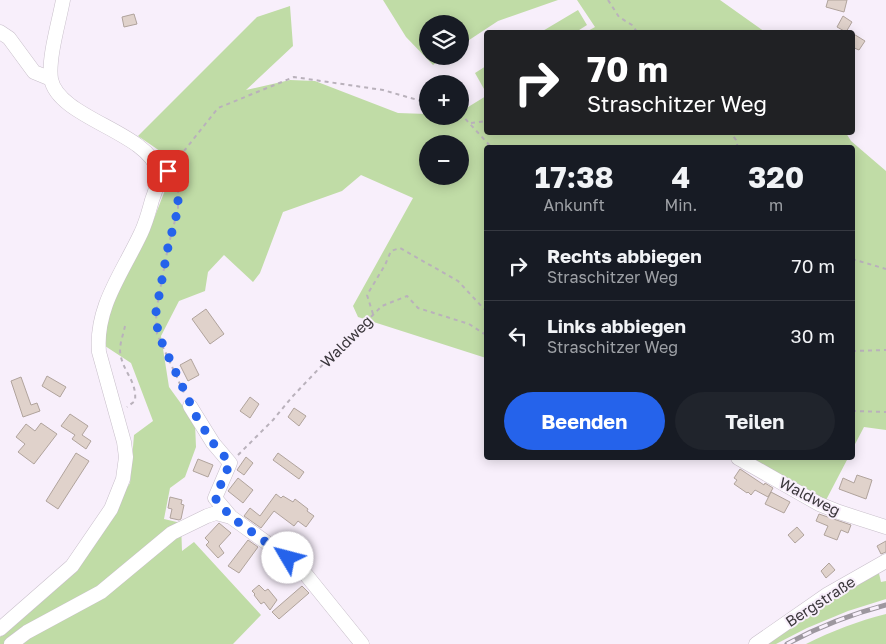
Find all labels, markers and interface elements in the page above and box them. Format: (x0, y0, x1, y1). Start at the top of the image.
map controls (419, 15, 469, 185)
button: layers (419, 15, 469, 65)
text: 70 m (587, 48, 668, 90)
icon: right (504, 50, 569, 115)
button: + (419, 75, 469, 125)
text: Straschitzer Weg (587, 90, 767, 117)
button: − (419, 135, 469, 185)
pin (147, 150, 189, 192)
icon: arrive (154, 157, 182, 185)
text: 17:38 (535, 159, 614, 195)
text: 4 (672, 159, 690, 195)
text: 320 (748, 159, 804, 195)
text: Ankunft (544, 195, 605, 215)
text: Min. (665, 195, 697, 215)
text: m (769, 195, 783, 215)
text: Rechts abbiegen (547, 244, 702, 267)
icon: right (504, 252, 532, 280)
text: 70 m (792, 254, 835, 277)
text: Straschitzer Weg (547, 267, 678, 287)
street label: Waldweg (316, 311, 376, 371)
text: Links abbiegen (547, 314, 686, 337)
icon: left (504, 322, 532, 350)
text: 30 m (791, 324, 835, 347)
text: Straschitzer Weg (547, 337, 678, 357)
button: Beenden (504, 392, 665, 450)
button: Teilen (675, 392, 835, 450)
street label: Waldweg (776, 473, 844, 519)
position arrow (261, 531, 313, 583)
street label: Bergstraße (782, 572, 858, 630)

